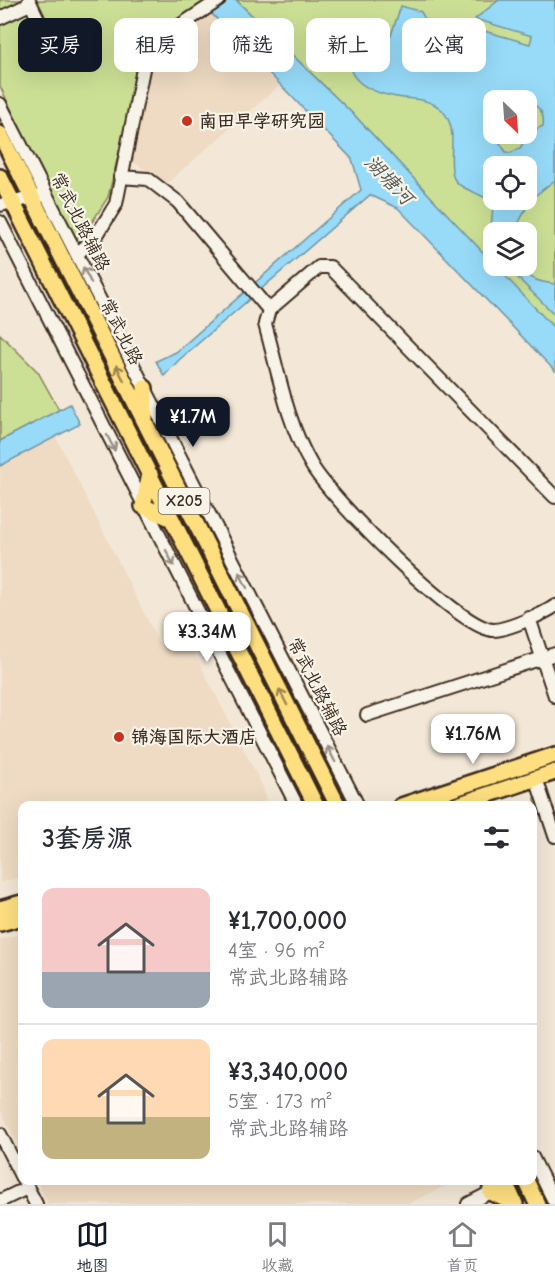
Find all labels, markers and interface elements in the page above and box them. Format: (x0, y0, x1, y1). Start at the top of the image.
chip: 买房 (18, 18, 102, 72)
chip: 租房 (114, 18, 198, 72)
chip: 筛选 (210, 18, 294, 72)
chip: 新上 (306, 18, 390, 72)
chip: 公寓 (402, 18, 486, 72)
north arrow (483, 90, 537, 144)
map controls (483, 90, 537, 276)
place label: 南田早学研究园 (199, 111, 325, 132)
marker: 南田早学研究园 (180, 114, 194, 128)
water label: 湖塘河 (360, 150, 420, 212)
button: locate (483, 156, 537, 210)
street label: 常武北路辅路 (46, 169, 114, 275)
button: layers (483, 222, 537, 276)
one-way arrow (81, 266, 93, 284)
street label: 常武北路 (95, 295, 147, 369)
one-way arrow (114, 364, 125, 382)
pin: ¥1.7M (151, 397, 235, 448)
text: ¥1.7M (170, 405, 216, 428)
one-way arrow (105, 434, 117, 451)
road number: X205 (158, 488, 210, 514)
one-way arrow (165, 549, 176, 567)
one-way arrow (236, 571, 248, 589)
pin: ¥3.34M (158, 612, 256, 663)
text: ¥3.34M (178, 620, 236, 643)
street label: 常武北路辅路 (283, 634, 351, 740)
one-way arrow (277, 689, 289, 706)
pin: ¥1.76M (424, 714, 522, 765)
text: ¥1.76M (445, 722, 501, 745)
place label: 锦海国际大酒店 (131, 727, 257, 748)
marker: 锦海国际大酒店 (112, 730, 126, 744)
one-way arrow (325, 745, 336, 763)
icon: filters (480, 821, 513, 854)
text: 3套房源 (42, 824, 133, 854)
text: ¥1,700,000 (228, 906, 347, 936)
icon: home (90, 912, 162, 984)
text: 4室 · 96 m² (228, 939, 324, 962)
text: 常武北路辅路 (228, 966, 348, 989)
text: ¥3,340,000 (228, 1057, 348, 1087)
icon: home (90, 1063, 162, 1135)
text: 5室 · 173 m² (228, 1090, 331, 1113)
text: 常武北路辅路 (228, 1117, 348, 1140)
tab: 地图 (76, 1218, 109, 1276)
tab: 收藏 (261, 1218, 294, 1276)
tab: 首页 (446, 1218, 479, 1276)

